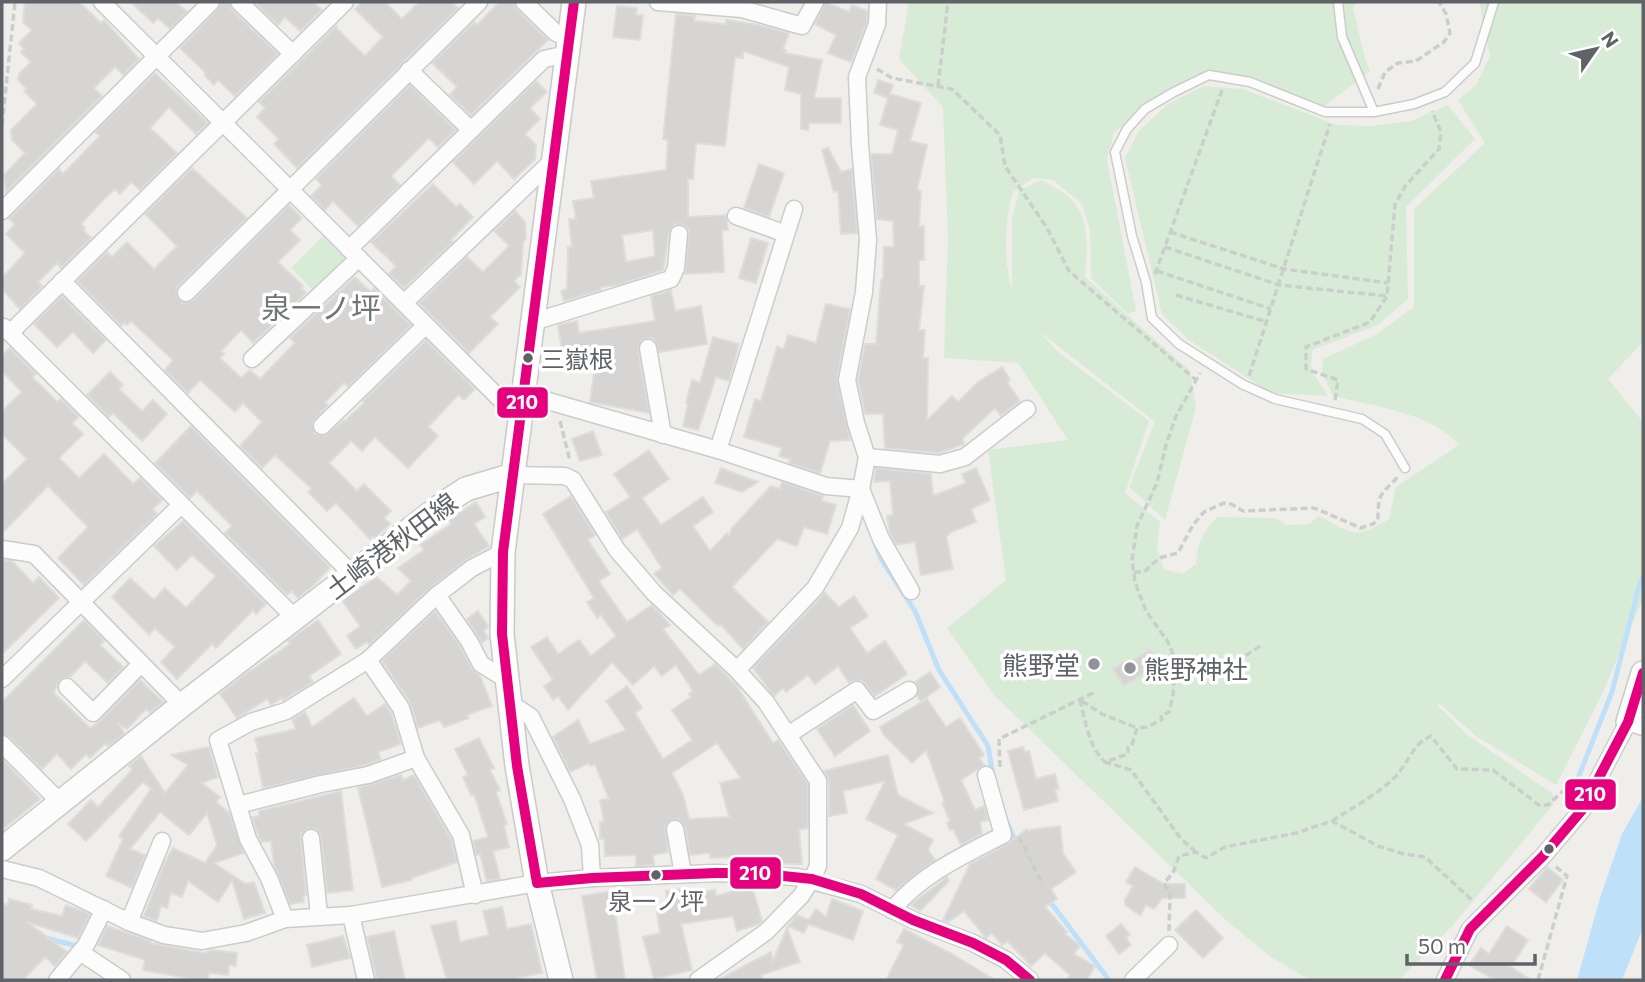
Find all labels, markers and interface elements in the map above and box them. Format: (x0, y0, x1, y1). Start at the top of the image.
north arrow (1561, 14, 1631, 84)
text: N (1597, 27, 1624, 52)
district label: 泉一ノ坪 (261, 288, 381, 325)
place label: 三嶽根 (541, 344, 613, 373)
marker: 三嶽根 (521, 351, 535, 365)
line badge: 210 (496, 386, 549, 419)
text: 210 (506, 390, 538, 413)
street label: 土崎港秋田線 (319, 486, 463, 604)
place label: 熊野堂 (1002, 649, 1080, 680)
place label: 熊野神社 (1144, 653, 1248, 684)
marker: 熊野堂 (1086, 656, 1102, 672)
marker: 熊野神社 (1122, 660, 1138, 676)
line badge: 210 (1564, 778, 1617, 811)
text: 210 (1574, 782, 1606, 805)
unlabelled marker (1542, 842, 1556, 856)
line badge: 210 (729, 856, 782, 890)
text: 210 (739, 861, 771, 884)
marker: 泉一ノ坪 (649, 868, 663, 882)
place label: 泉一ノ坪 (608, 886, 704, 915)
scale bar (1407, 922, 1535, 966)
text: 50 m (1418, 933, 1466, 958)

